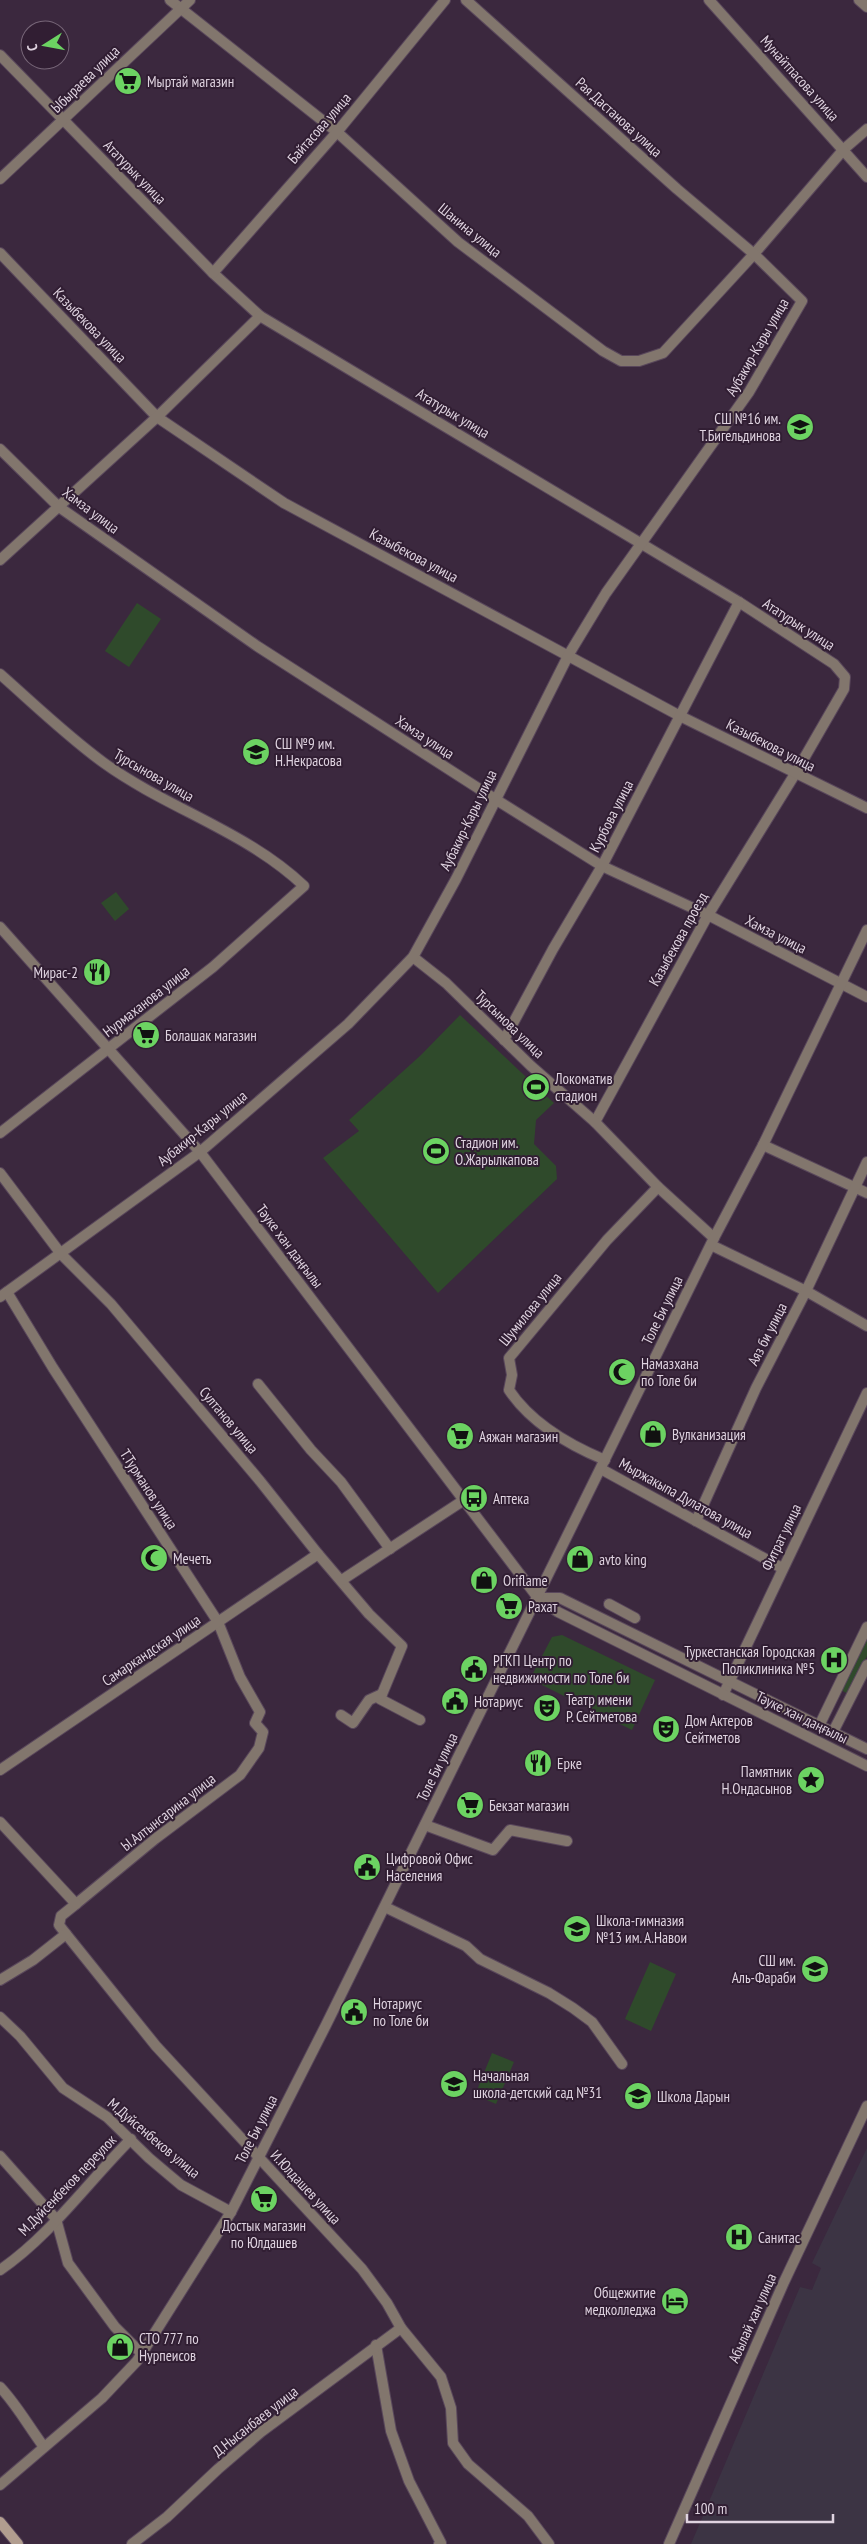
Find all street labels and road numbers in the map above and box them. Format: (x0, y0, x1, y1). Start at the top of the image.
street label: Мунайтпасова улица (756, 31, 844, 125)
street label: Ыбыраева улица (47, 41, 123, 117)
street label: Рая Дастанова улица (572, 73, 666, 161)
street label: Байтасова улица (283, 89, 355, 167)
street label: Ататурык улица (100, 136, 170, 208)
street label: Шанина улица (435, 199, 505, 261)
street label: Казыбекова улица (49, 283, 131, 367)
street label: Аубакир-Кары улица (721, 295, 793, 399)
street label: Ататурык улица (413, 384, 493, 442)
street label: Хамза улица (59, 482, 123, 538)
street label: Казыбекова улица (366, 524, 462, 586)
street label: Ататурык улица (759, 594, 839, 654)
street label: Хамза улица (392, 711, 458, 763)
street label: Казыбекова улица (723, 714, 819, 776)
street label: Турсынова улица (110, 744, 198, 806)
street label: Аубакир-Кары улица (435, 766, 501, 874)
street label: Курбова улица (585, 777, 637, 855)
street label: Казыбекова проезд (644, 888, 712, 989)
street label: Хамза улица (742, 910, 810, 958)
street label: Нурмаханова улица (99, 961, 193, 1041)
street label: Турсынова улица (471, 986, 549, 1062)
street label: Аубакир-Кары улица (153, 1086, 251, 1170)
street label: Тәуке хан даңғылы (252, 1200, 328, 1292)
street label: Шумилова улица (495, 1268, 565, 1350)
street label: Толе Би улица (637, 1272, 687, 1348)
street label: Аяз би улица (743, 1299, 791, 1369)
street label: Султанов улица (195, 1382, 263, 1458)
street label: Т.Турманов улица (116, 1445, 182, 1533)
street label: Мыржакыпа Дулатова улица (616, 1453, 756, 1543)
street label: Фитрат улица (757, 1501, 805, 1573)
street label: Самаркандская улица (98, 1610, 204, 1690)
street label: Тәуке хан даңғылы (753, 1687, 851, 1747)
street label: Толе Би улица (412, 1729, 462, 1805)
street label: Ы.Алтынсарина улица (117, 1769, 219, 1855)
street label: Толе Би улица (231, 2092, 281, 2166)
street label: М.Дуйсенбеков улица (104, 2094, 204, 2182)
street label: М.Дуйсенбеков переулок (14, 2130, 120, 2240)
street label: И.Юлдашев улица (267, 2146, 345, 2228)
street label: Абылай хан улица (724, 2270, 780, 2366)
street label: Д.Нысанбаев улица (208, 2382, 302, 2460)

